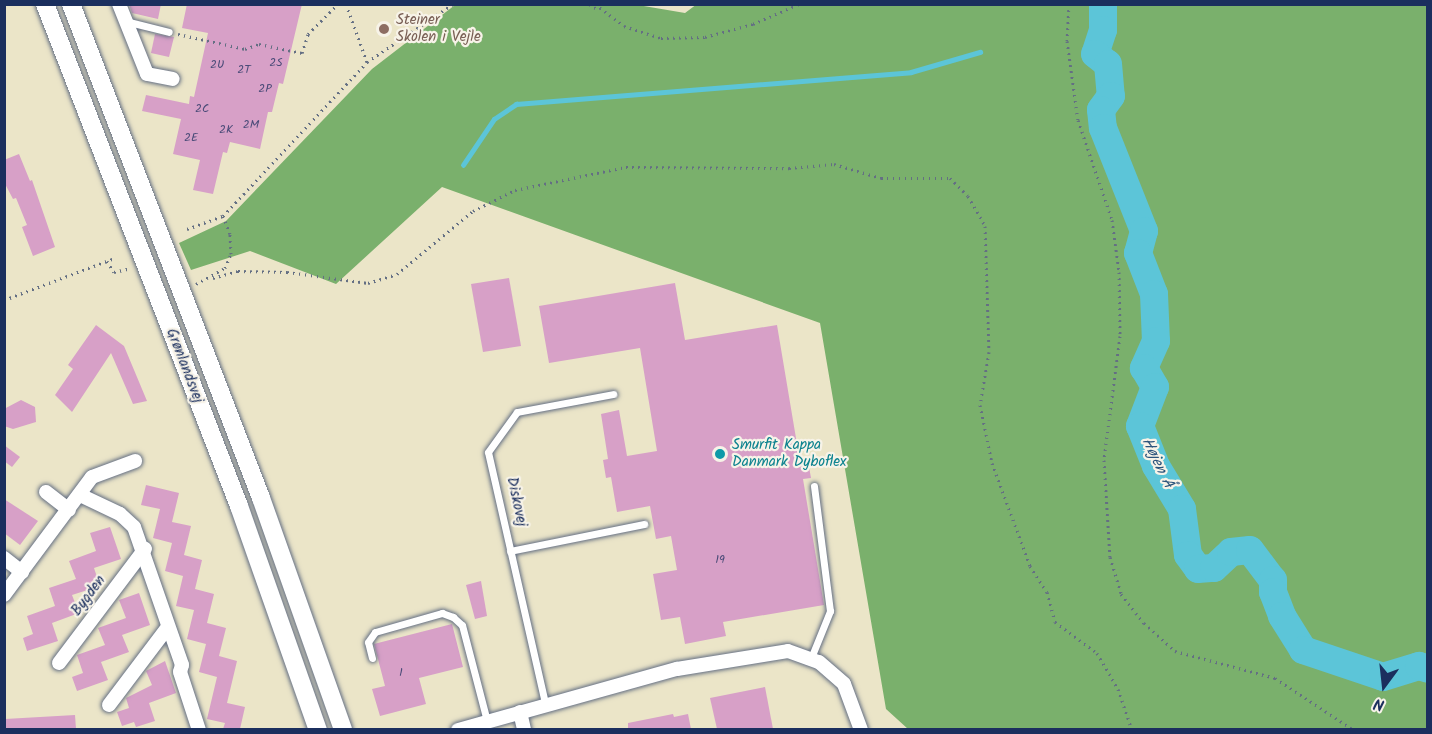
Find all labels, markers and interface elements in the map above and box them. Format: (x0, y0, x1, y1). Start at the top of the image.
place label: Steiner Skolen i Vejle (396, 11, 481, 46)
marker: Steiner Skolen i Vejle (377, 22, 391, 36)
house number: 2S (269, 56, 283, 70)
house number: 2U (210, 58, 224, 72)
house number: 2T (237, 63, 251, 77)
house number: 2P (258, 82, 272, 96)
house number: 2C (195, 102, 209, 116)
house number: 2M (243, 118, 259, 132)
house number: 2K (219, 123, 233, 137)
house number: 2E (184, 131, 198, 145)
street label: Grønlandsvej (162, 326, 206, 406)
water label: Højen Å (1137, 435, 1177, 491)
place label: Smurfit Kappa Danmark Dyboflex (732, 436, 846, 471)
marker: Smurfit Kappa Danmark Dyboflex (713, 447, 727, 461)
street label: Diskovej (502, 476, 530, 528)
house number: 19 (715, 553, 725, 567)
street label: Bygden (68, 572, 110, 620)
north arrow (1354, 656, 1414, 716)
house number: 1 (399, 666, 403, 680)
text: N (1371, 690, 1387, 717)

